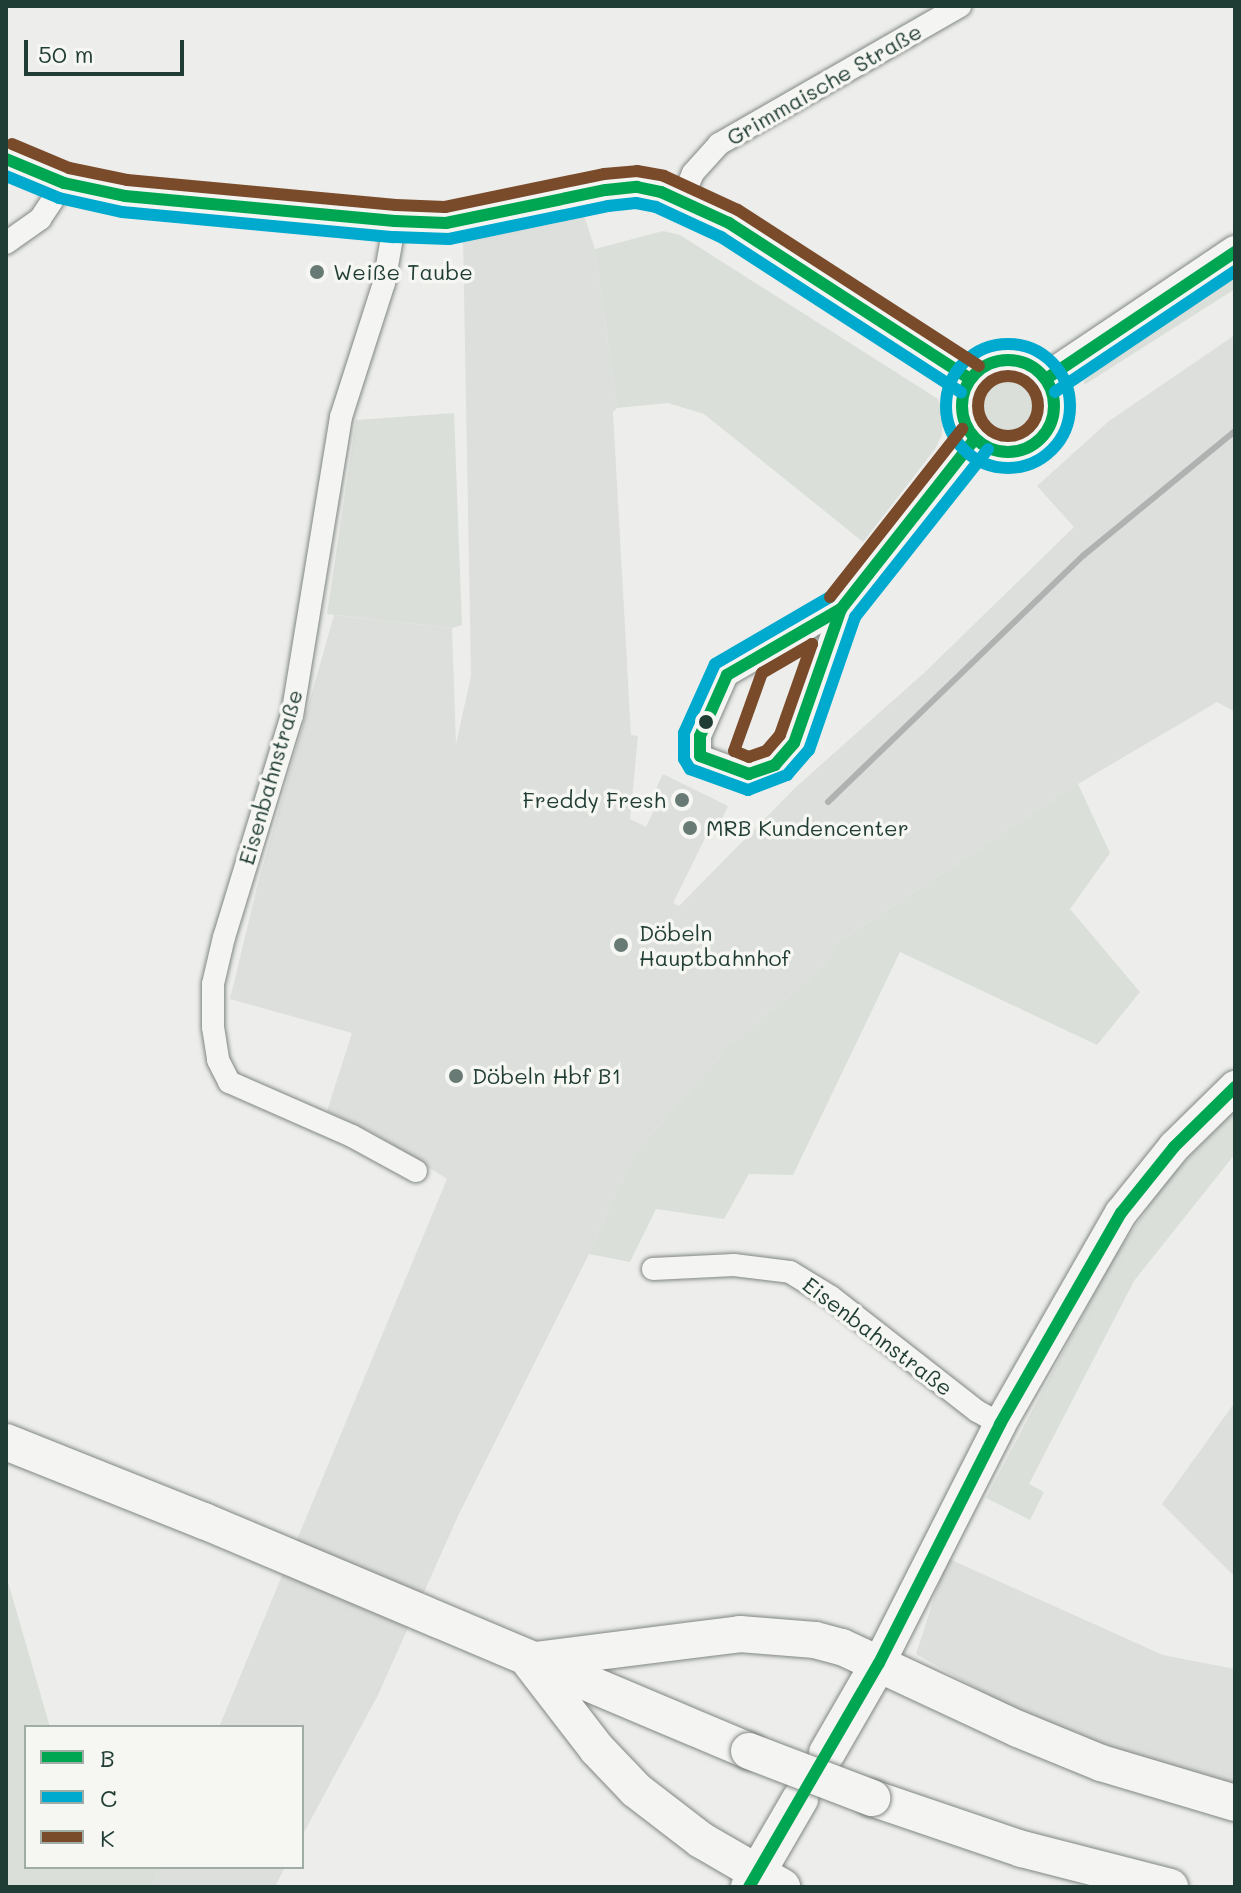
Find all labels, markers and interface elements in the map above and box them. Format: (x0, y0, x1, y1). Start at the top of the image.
street label: Grimmaische Straße (722, 17, 926, 151)
scale bar (28, 24, 188, 74)
text: 50 m (38, 38, 94, 69)
place label: Weiße Taube (333, 259, 473, 285)
marker: Weiße Taube (308, 263, 326, 281)
street label: Eisenbahnstraße (232, 686, 308, 868)
unlabelled marker (698, 714, 714, 730)
place label: Freddy Fresh (523, 787, 666, 813)
marker: Freddy Fresh (673, 791, 691, 809)
place label: MRB Kundencenter (706, 815, 909, 841)
marker: MRB Kundencenter (681, 819, 699, 837)
place label: Döbeln Hauptbahnhof (639, 919, 790, 970)
marker: Döbeln Hauptbahnhof (610, 934, 632, 956)
place label: Döbeln Hbf B1 (472, 1063, 621, 1089)
marker: Döbeln Hbf B1 (447, 1067, 465, 1085)
street label: Eisenbahnstraße (798, 1271, 958, 1401)
legend (24, 1725, 304, 1869)
text: B (100, 1742, 115, 1773)
text: C (100, 1782, 117, 1813)
text: K (100, 1822, 115, 1853)

